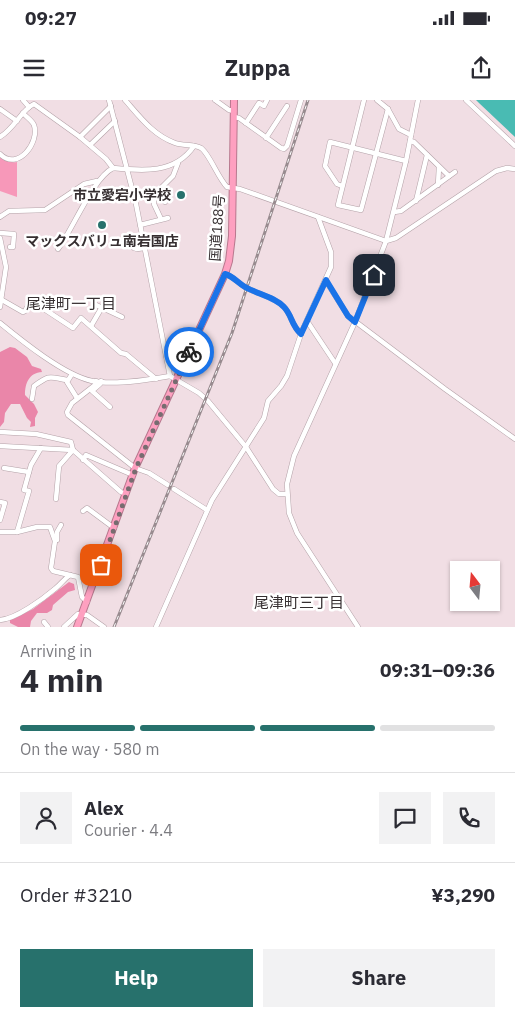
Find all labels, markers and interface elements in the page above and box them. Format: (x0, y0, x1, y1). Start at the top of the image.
text: 09:27 (25, 6, 77, 30)
text: Zuppa (225, 53, 290, 82)
icon: menu (20, 54, 48, 82)
icon: share (467, 54, 495, 82)
place label: 市立愛宕小学校 (73, 186, 171, 204)
marker: 市立愛宕小学校 (175, 189, 187, 201)
street label: 国道188号 (206, 194, 228, 262)
marker: マックスバリュ南岩国店 (96, 219, 108, 231)
place label: マックスバリュ南岩国店 (25, 232, 179, 250)
pin (353, 254, 395, 296)
icon: home (360, 261, 388, 289)
district label: 尾津町一丁目 (26, 294, 116, 313)
courier (164, 327, 214, 377)
icon: bike (175, 338, 203, 366)
pin (80, 544, 122, 586)
icon: bag (87, 551, 115, 579)
north arrow (450, 561, 500, 611)
map controls (450, 561, 500, 611)
district label: 尾津町三丁目 (254, 593, 344, 612)
text: Arriving in (20, 641, 92, 661)
text: 09:31–09:36 (380, 658, 495, 682)
text: 4 min (20, 659, 104, 701)
text: On the way · 580 m (20, 739, 159, 759)
button: person (20, 792, 72, 844)
button: chat (379, 792, 431, 844)
button: phone (443, 792, 495, 844)
text: Alex (84, 796, 124, 820)
text: Courier · 4.4 (84, 820, 173, 840)
text: Order #3210 (20, 883, 132, 907)
text: ¥3,290 (431, 883, 495, 907)
button: Help (20, 949, 253, 1007)
button: Share (263, 949, 495, 1007)

